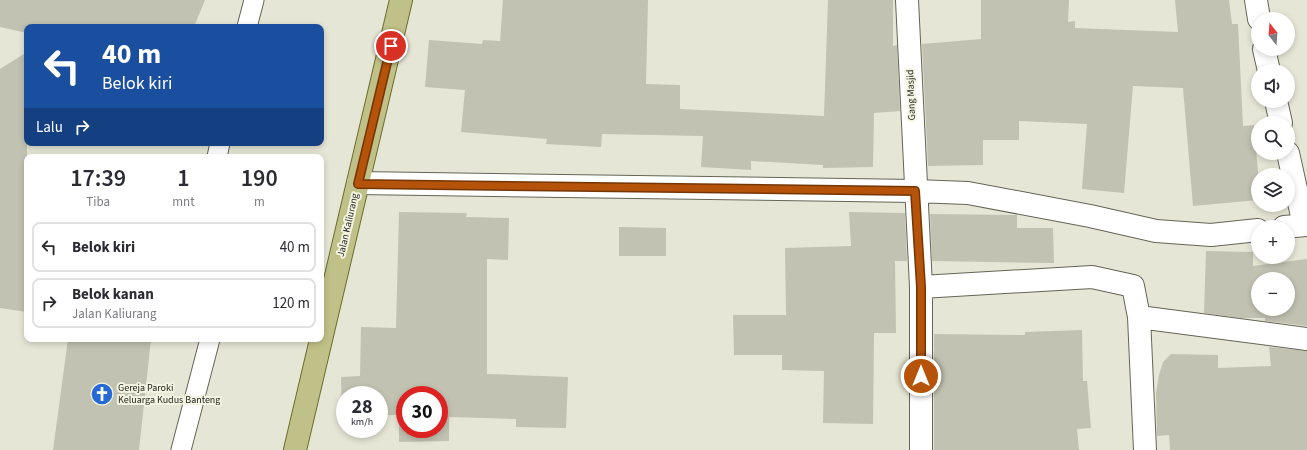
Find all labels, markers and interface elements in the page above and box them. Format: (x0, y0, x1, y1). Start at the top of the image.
north arrow (1251, 12, 1295, 56)
map controls (1251, 12, 1295, 316)
pin (374, 29, 408, 63)
text: 40 m (102, 34, 161, 74)
icon: arrive (380, 35, 402, 57)
icon: left (36, 40, 88, 92)
button: sound (1251, 64, 1295, 108)
street label: Gang Masjid (903, 69, 919, 121)
text: Belok kiri (102, 71, 172, 96)
icon: right (71, 116, 93, 138)
button: search (1251, 116, 1295, 160)
text: Lalu (36, 117, 63, 138)
text: 17:39 (70, 161, 126, 196)
text: 1 (177, 161, 190, 196)
text: 190 (241, 161, 278, 196)
button: layers (1251, 168, 1295, 212)
street label: Jalan Kaliurang (334, 192, 362, 258)
text: Tiba (86, 193, 110, 211)
text: mnt (172, 193, 195, 211)
text: m (254, 193, 265, 211)
button: + (1251, 220, 1295, 264)
icon: left (38, 236, 60, 258)
text: Belok kiri (72, 237, 135, 258)
text: 40 m (280, 237, 310, 258)
button: − (1251, 272, 1295, 316)
text: Belok kanan (72, 284, 154, 305)
icon: right (38, 292, 60, 314)
text: 120 m (272, 293, 310, 314)
text: Jalan Kaliurang (72, 305, 156, 323)
position arrow (900, 355, 942, 397)
church icon: Gereja Paroki Keluarga Kudus Banteng (89, 381, 115, 407)
place label: Gereja Paroki Keluarga Kudus Banteng (118, 381, 220, 407)
speed limit sign: 30 (396, 386, 448, 438)
text: 28 (351, 393, 373, 421)
text: km/h (351, 415, 373, 429)

